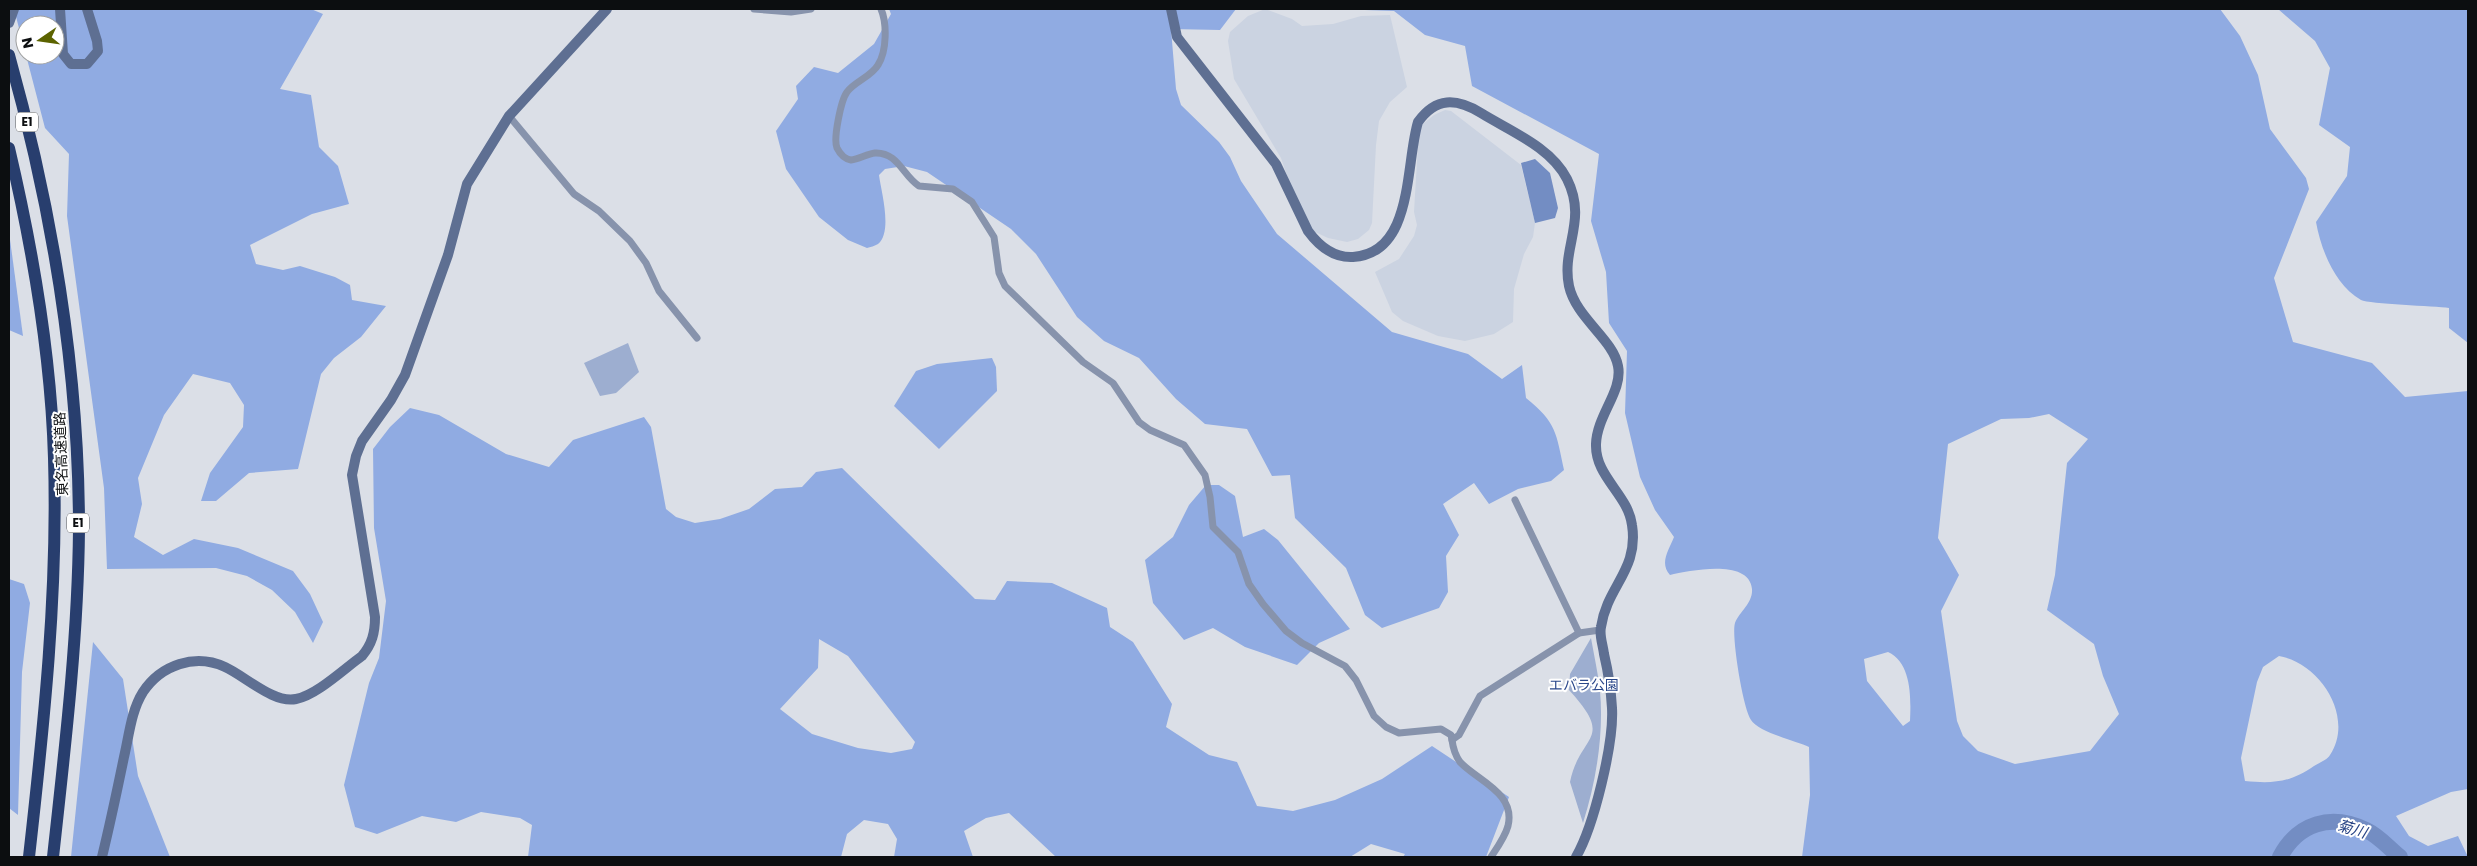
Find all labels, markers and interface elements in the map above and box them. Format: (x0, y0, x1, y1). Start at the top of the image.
north arrow (15, 15, 65, 65)
text: N (16, 36, 38, 50)
road number: E1 (16, 112, 38, 132)
street label: 東名高速道路 (50, 412, 72, 496)
road number: E1 (67, 514, 89, 532)
park label: エバラ公園 (1549, 675, 1619, 695)
water label: 菊川 (2335, 814, 2371, 844)

